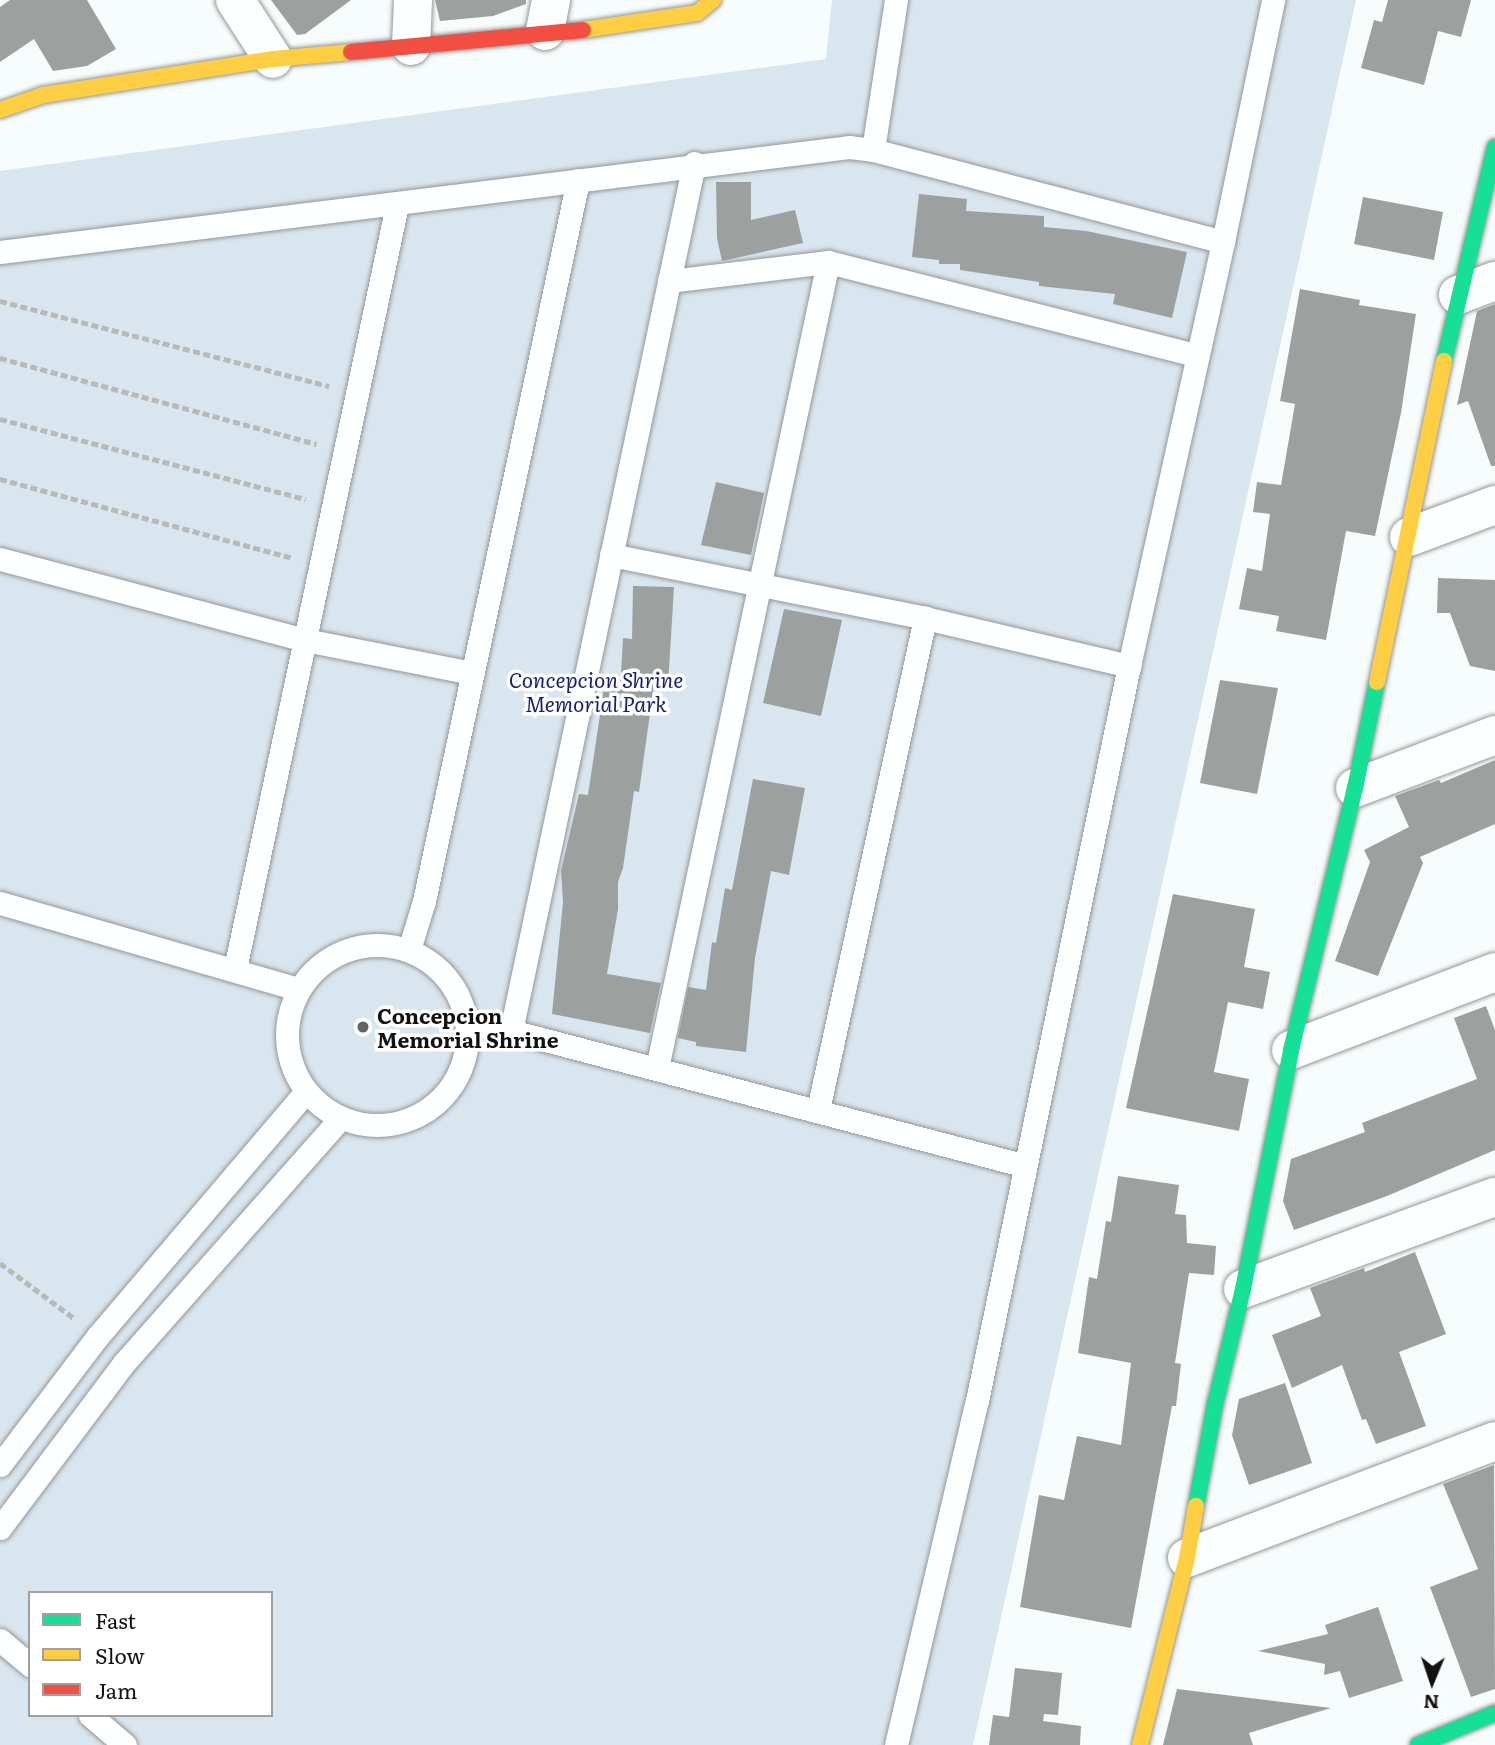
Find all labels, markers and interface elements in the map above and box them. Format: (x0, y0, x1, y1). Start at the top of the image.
park label: Concepcion Shrine Memorial Park (509, 666, 683, 716)
place label: Concepcion Memorial Shrine (377, 1002, 559, 1052)
marker: Concepcion Memorial Shrine (355, 1019, 371, 1035)
legend (28, 1591, 273, 1717)
text: Fast (95, 1604, 136, 1635)
text: Slow (95, 1639, 145, 1670)
north arrow (1397, 1647, 1467, 1717)
text: Jam (95, 1674, 137, 1705)
text: N (1423, 1689, 1440, 1717)

